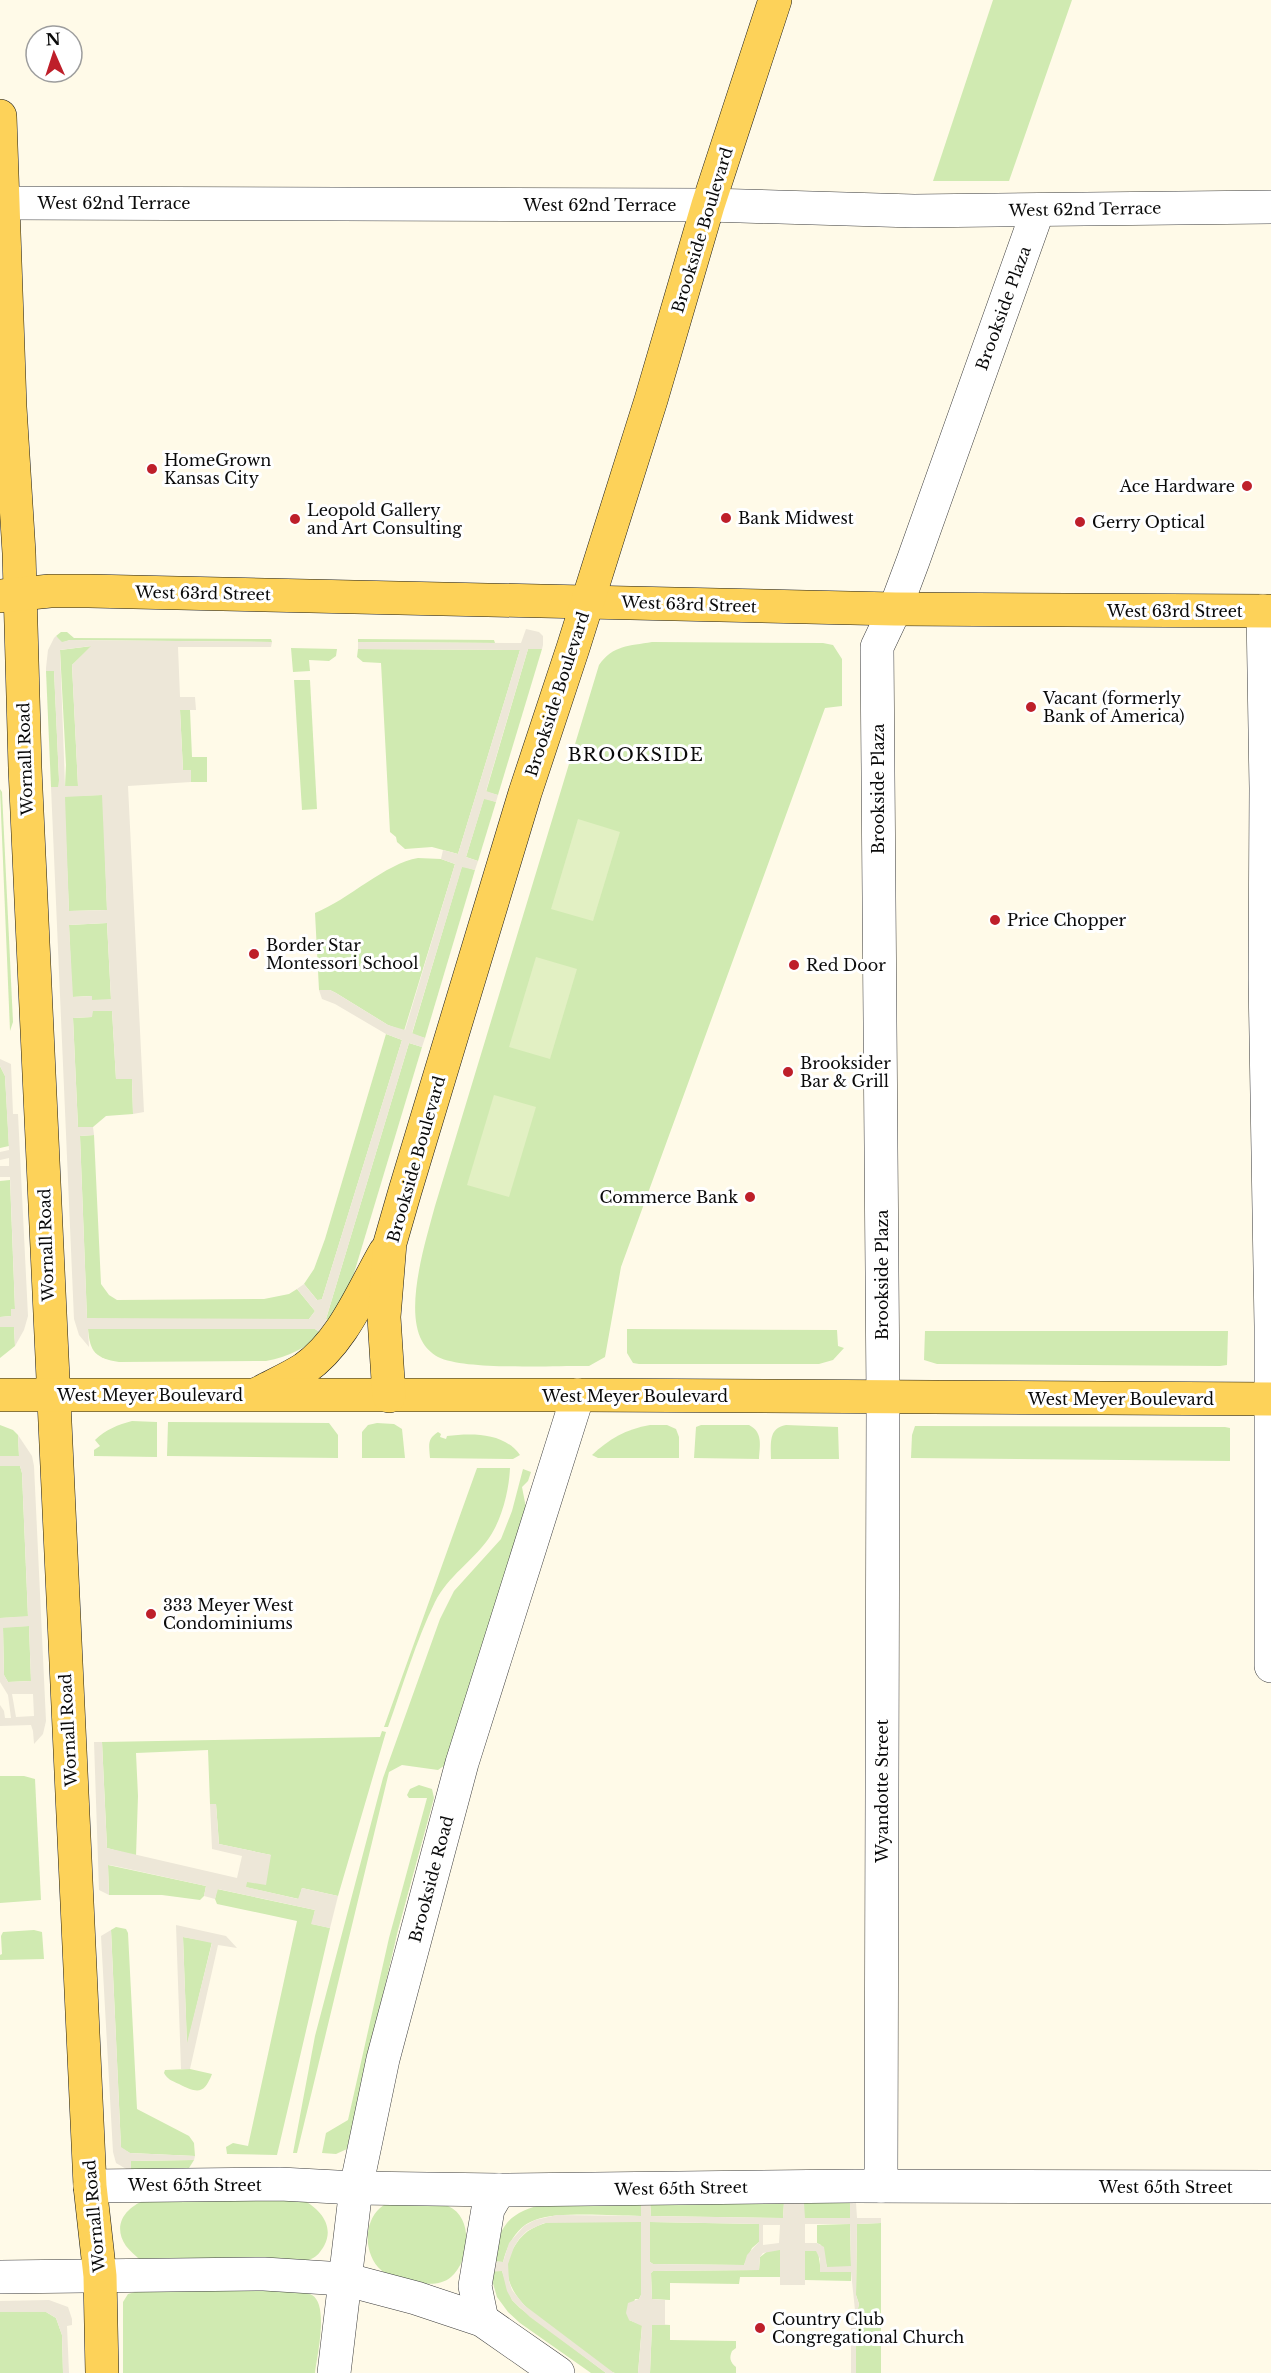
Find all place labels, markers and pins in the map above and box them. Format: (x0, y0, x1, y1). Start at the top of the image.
place label: HomeGrown Kansas City (164, 450, 271, 488)
marker: HomeGrown Kansas City (145, 462, 159, 476)
place label: Ace Hardware (1119, 476, 1235, 496)
marker: Ace Hardware (1240, 479, 1254, 493)
place label: Leopold Gallery and Art Consulting (307, 500, 462, 538)
place label: Bank Midwest (738, 508, 854, 528)
marker: Bank Midwest (719, 511, 733, 525)
marker: Leopold Gallery and Art Consulting (288, 512, 302, 526)
place label: Gerry Optical (1092, 512, 1205, 532)
marker: Gerry Optical (1073, 515, 1087, 529)
place label: Vacant (formerly Bank of America) (1042, 688, 1185, 726)
marker: Vacant (formerly Bank of America) (1024, 700, 1038, 714)
place label: Price Chopper (1007, 910, 1127, 930)
marker: Price Chopper (988, 913, 1002, 927)
place label: Border Star Montessori School (266, 935, 418, 973)
marker: Border Star Montessori School (247, 947, 261, 961)
place label: Red Door (806, 955, 886, 975)
marker: Red Door (787, 958, 801, 972)
place label: Brooksider Bar & Grill (800, 1053, 891, 1091)
marker: Brooksider Bar & Grill (781, 1065, 795, 1079)
place label: Commerce Bank (599, 1187, 738, 1207)
marker: Commerce Bank (743, 1190, 757, 1204)
place label: 333 Meyer West Condominiums (163, 1595, 293, 1633)
marker: 333 Meyer West Condominiums (144, 1607, 158, 1621)
place label: Country Club Congregational Church (772, 2309, 964, 2347)
marker: Country Club Congregational Church (753, 2321, 767, 2335)

